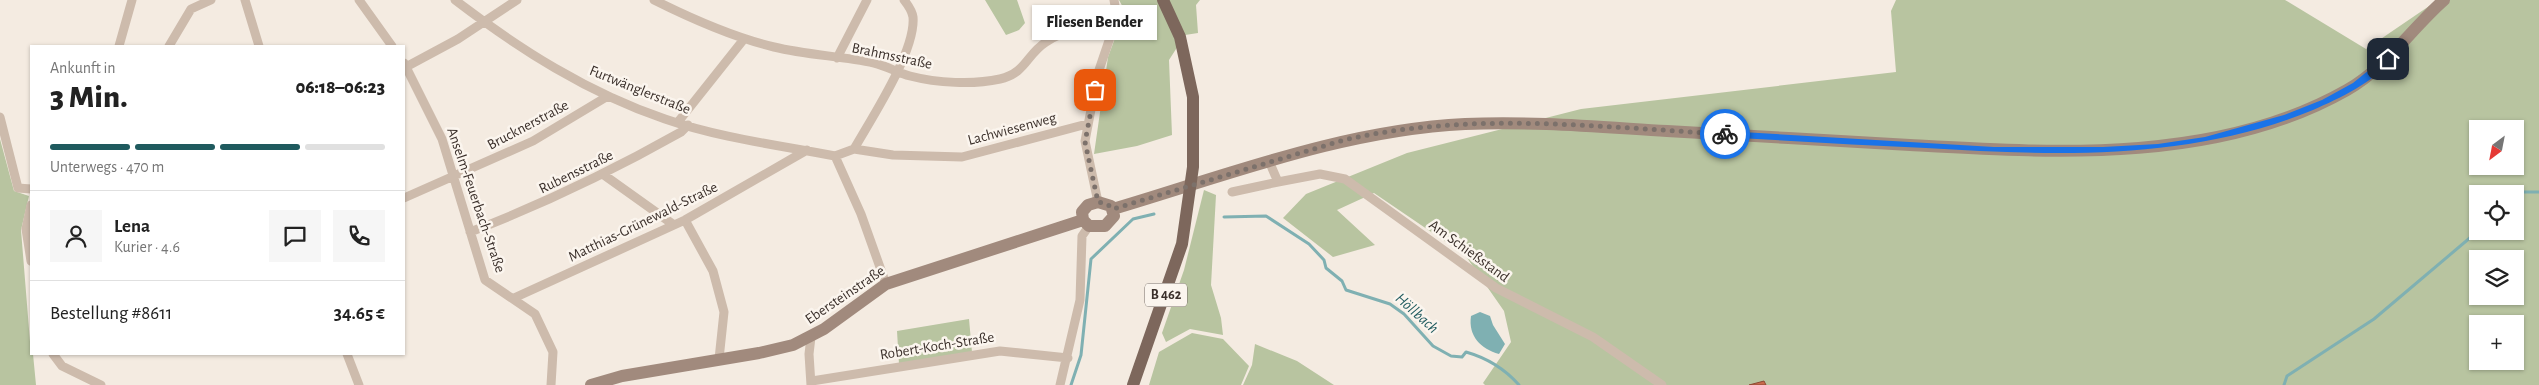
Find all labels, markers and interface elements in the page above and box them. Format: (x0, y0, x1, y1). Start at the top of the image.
callout: Fliesen Bender (1032, 5, 1158, 40)
text: Fliesen Bender (1046, 14, 1143, 30)
pin (2367, 38, 2409, 80)
street label: Brahmsstraße (850, 40, 934, 72)
icon: home (2374, 45, 2402, 73)
text: Ankunft in (50, 60, 116, 76)
street label: Furtwänglerstraße (587, 63, 693, 117)
pin (1074, 69, 1116, 111)
icon: bag (1081, 76, 1109, 104)
text: 06:18–06:23 (295, 78, 385, 97)
text: 3 Min. (50, 81, 127, 113)
street label: Brucknerstraße (485, 97, 571, 153)
courier (1700, 109, 1750, 159)
street label: Lachwiesenweg (966, 110, 1059, 148)
icon: bike (1711, 120, 1739, 148)
north arrow (2469, 120, 2524, 175)
map controls (2469, 120, 2524, 370)
street label: Anselm-Feuerbach-Straße (444, 126, 508, 275)
street label: Rubensstraße (536, 148, 616, 196)
text: Unterwegs · 470 m (50, 159, 164, 175)
street label: Matthias-Grünewald-Straße (566, 179, 720, 265)
button: locate (2469, 185, 2524, 240)
button: person (50, 210, 102, 262)
button: chat (269, 210, 321, 262)
button: phone (333, 210, 385, 262)
text: Lena (114, 217, 150, 236)
street label: Am Schießstand (1426, 217, 1512, 285)
text: Kurier · 4.6 (114, 239, 180, 255)
button: layers (2469, 250, 2524, 305)
street label: Ebersteinstraße (803, 263, 888, 327)
road number: B 462 (1145, 284, 1187, 306)
water label: Höllbach (1392, 290, 1442, 336)
text: Bestellung #8611 (50, 304, 172, 323)
text: 34.65 € (334, 304, 385, 323)
button: + (2469, 315, 2524, 370)
street label: Robert-Koch-Straße (879, 330, 995, 362)

